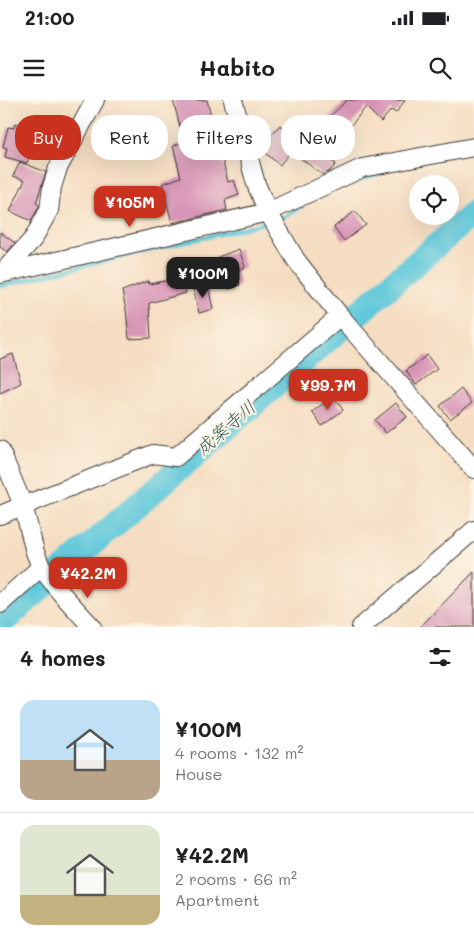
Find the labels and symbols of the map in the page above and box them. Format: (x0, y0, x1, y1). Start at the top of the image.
pin: ¥105M (95, 186, 165, 228)
pin: ¥100M (168, 256, 238, 299)
pin: ¥99.7M (287, 368, 369, 411)
water label: 成案寺川 (190, 395, 260, 460)
pin: ¥42.2M (47, 556, 129, 599)

